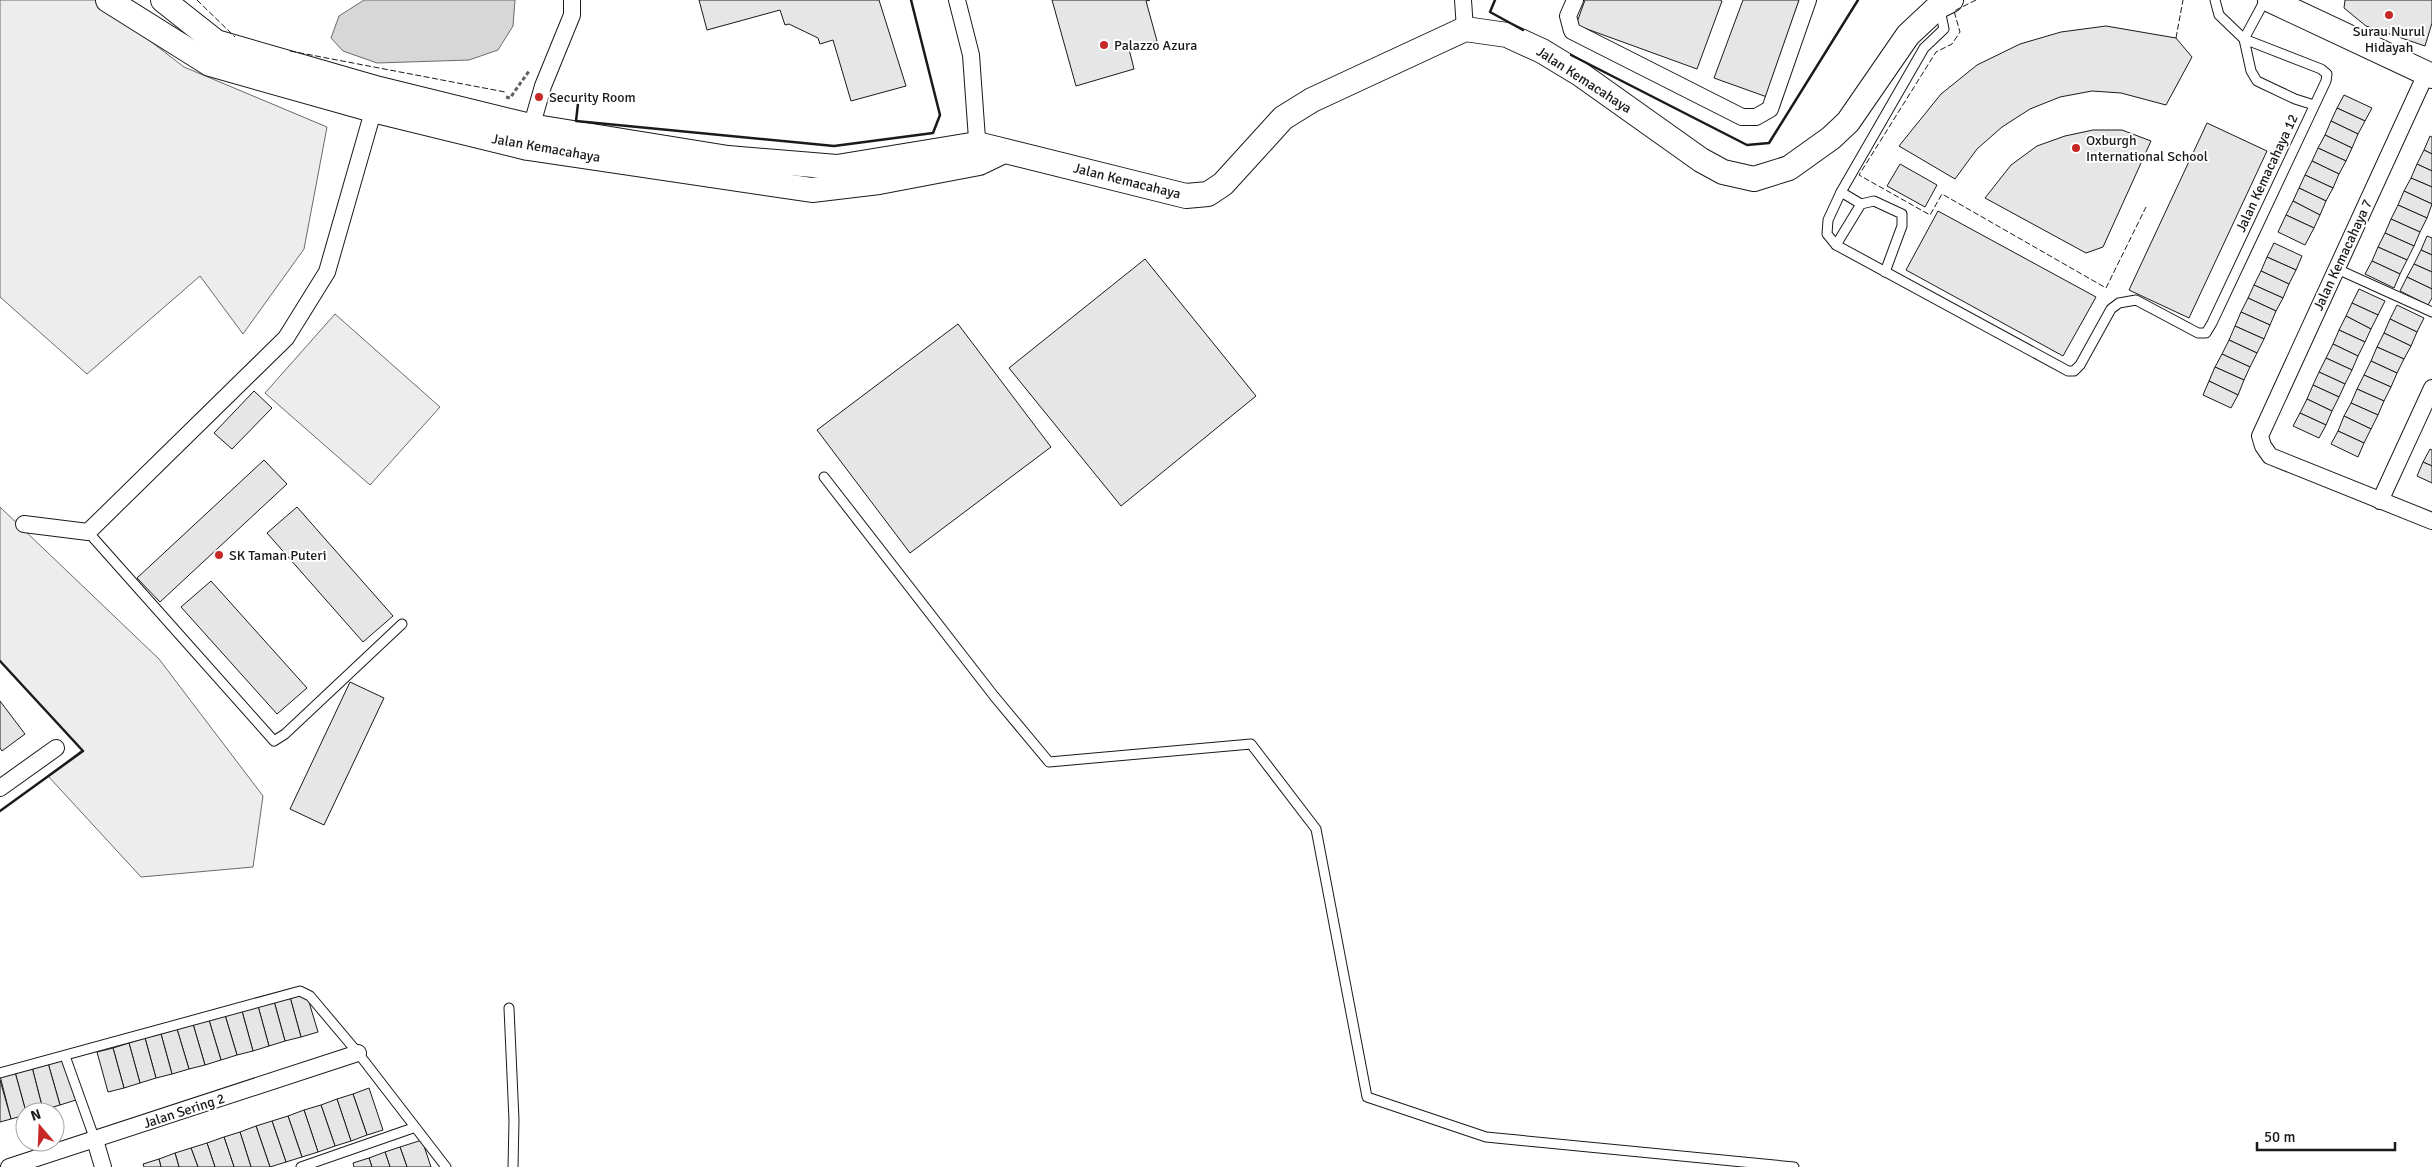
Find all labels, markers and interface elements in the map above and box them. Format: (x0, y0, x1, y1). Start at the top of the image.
marker: Surau Nurul Hidayah (2383, 9, 2395, 21)
place label: Surau Nurul Hidayah (2353, 23, 2425, 56)
place label: Palazzo Azura (1114, 37, 1197, 54)
marker: Palazzo Azura (1098, 39, 1110, 51)
street label: Jalan Kemacahaya (1533, 43, 1635, 117)
place label: Security Room (549, 89, 636, 106)
marker: Security Room (533, 91, 545, 103)
street label: Jalan Kemacahaya 12 (2232, 111, 2302, 235)
street label: Jalan Kemacahaya (490, 130, 602, 166)
place label: Oxburgh International School (2086, 132, 2208, 165)
marker: Oxburgh International School (2070, 142, 2082, 154)
street label: Jalan Kemacahaya (1072, 159, 1182, 203)
street label: Jalan Kemacahaya 7 (2310, 197, 2376, 313)
place label: SK Taman Puteri (229, 547, 327, 564)
marker: SK Taman Puteri (213, 549, 225, 561)
street label: Jalan Sering 2 (141, 1090, 227, 1132)
north arrow (15, 1102, 65, 1152)
text: N (29, 1106, 43, 1125)
scale bar (2257, 1120, 2394, 1152)
text: 50 m (2264, 1128, 2295, 1146)

